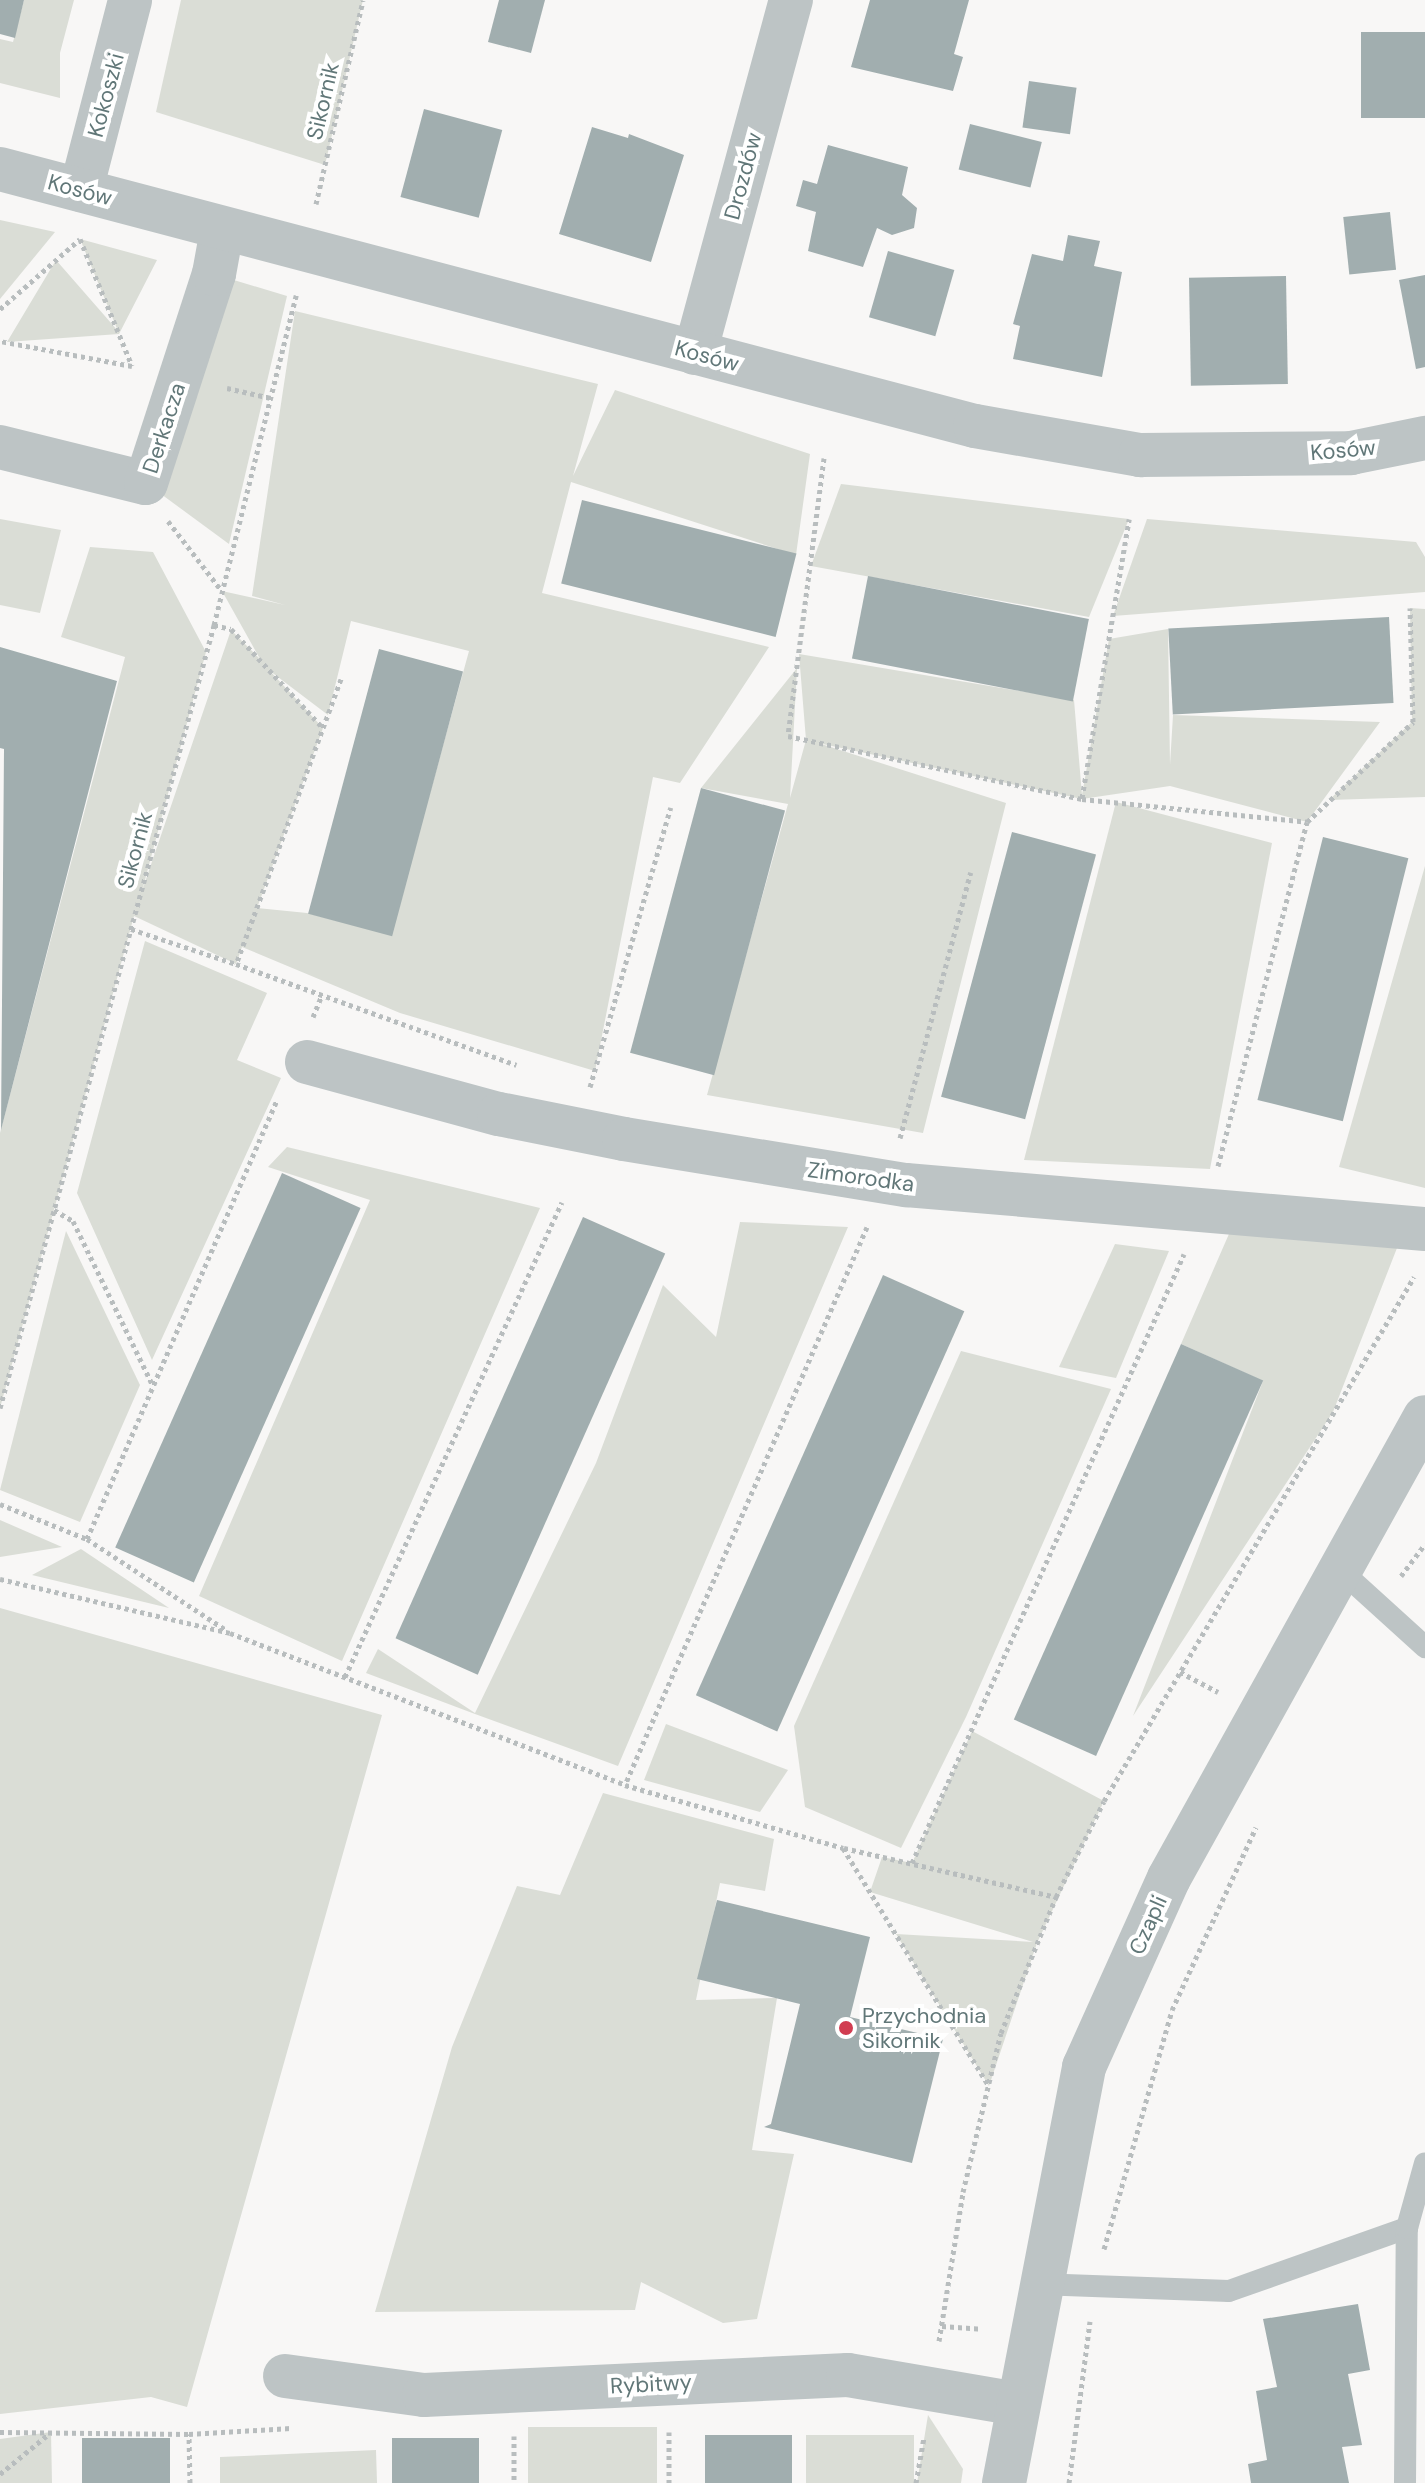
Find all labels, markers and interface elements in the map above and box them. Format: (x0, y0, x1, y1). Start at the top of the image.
street label: Kokoszki (82, 50, 130, 140)
street label: Sikornik (301, 60, 345, 142)
street label: Drozdów (719, 130, 767, 222)
street label: Kosów (45, 169, 115, 211)
street label: Kosów (672, 335, 742, 377)
street label: Derkacza (137, 380, 191, 476)
street label: Kosów (1309, 434, 1377, 466)
street label: Sikornik (112, 809, 158, 891)
street label: Zimorodka (806, 1156, 916, 1198)
street label: Czapli (1123, 1891, 1173, 1959)
place label: Przychodnia Sikornik (862, 2002, 986, 2054)
marker: Przychodnia Sikornik (837, 2019, 855, 2037)
street label: Rybitwy (609, 2369, 693, 2399)

